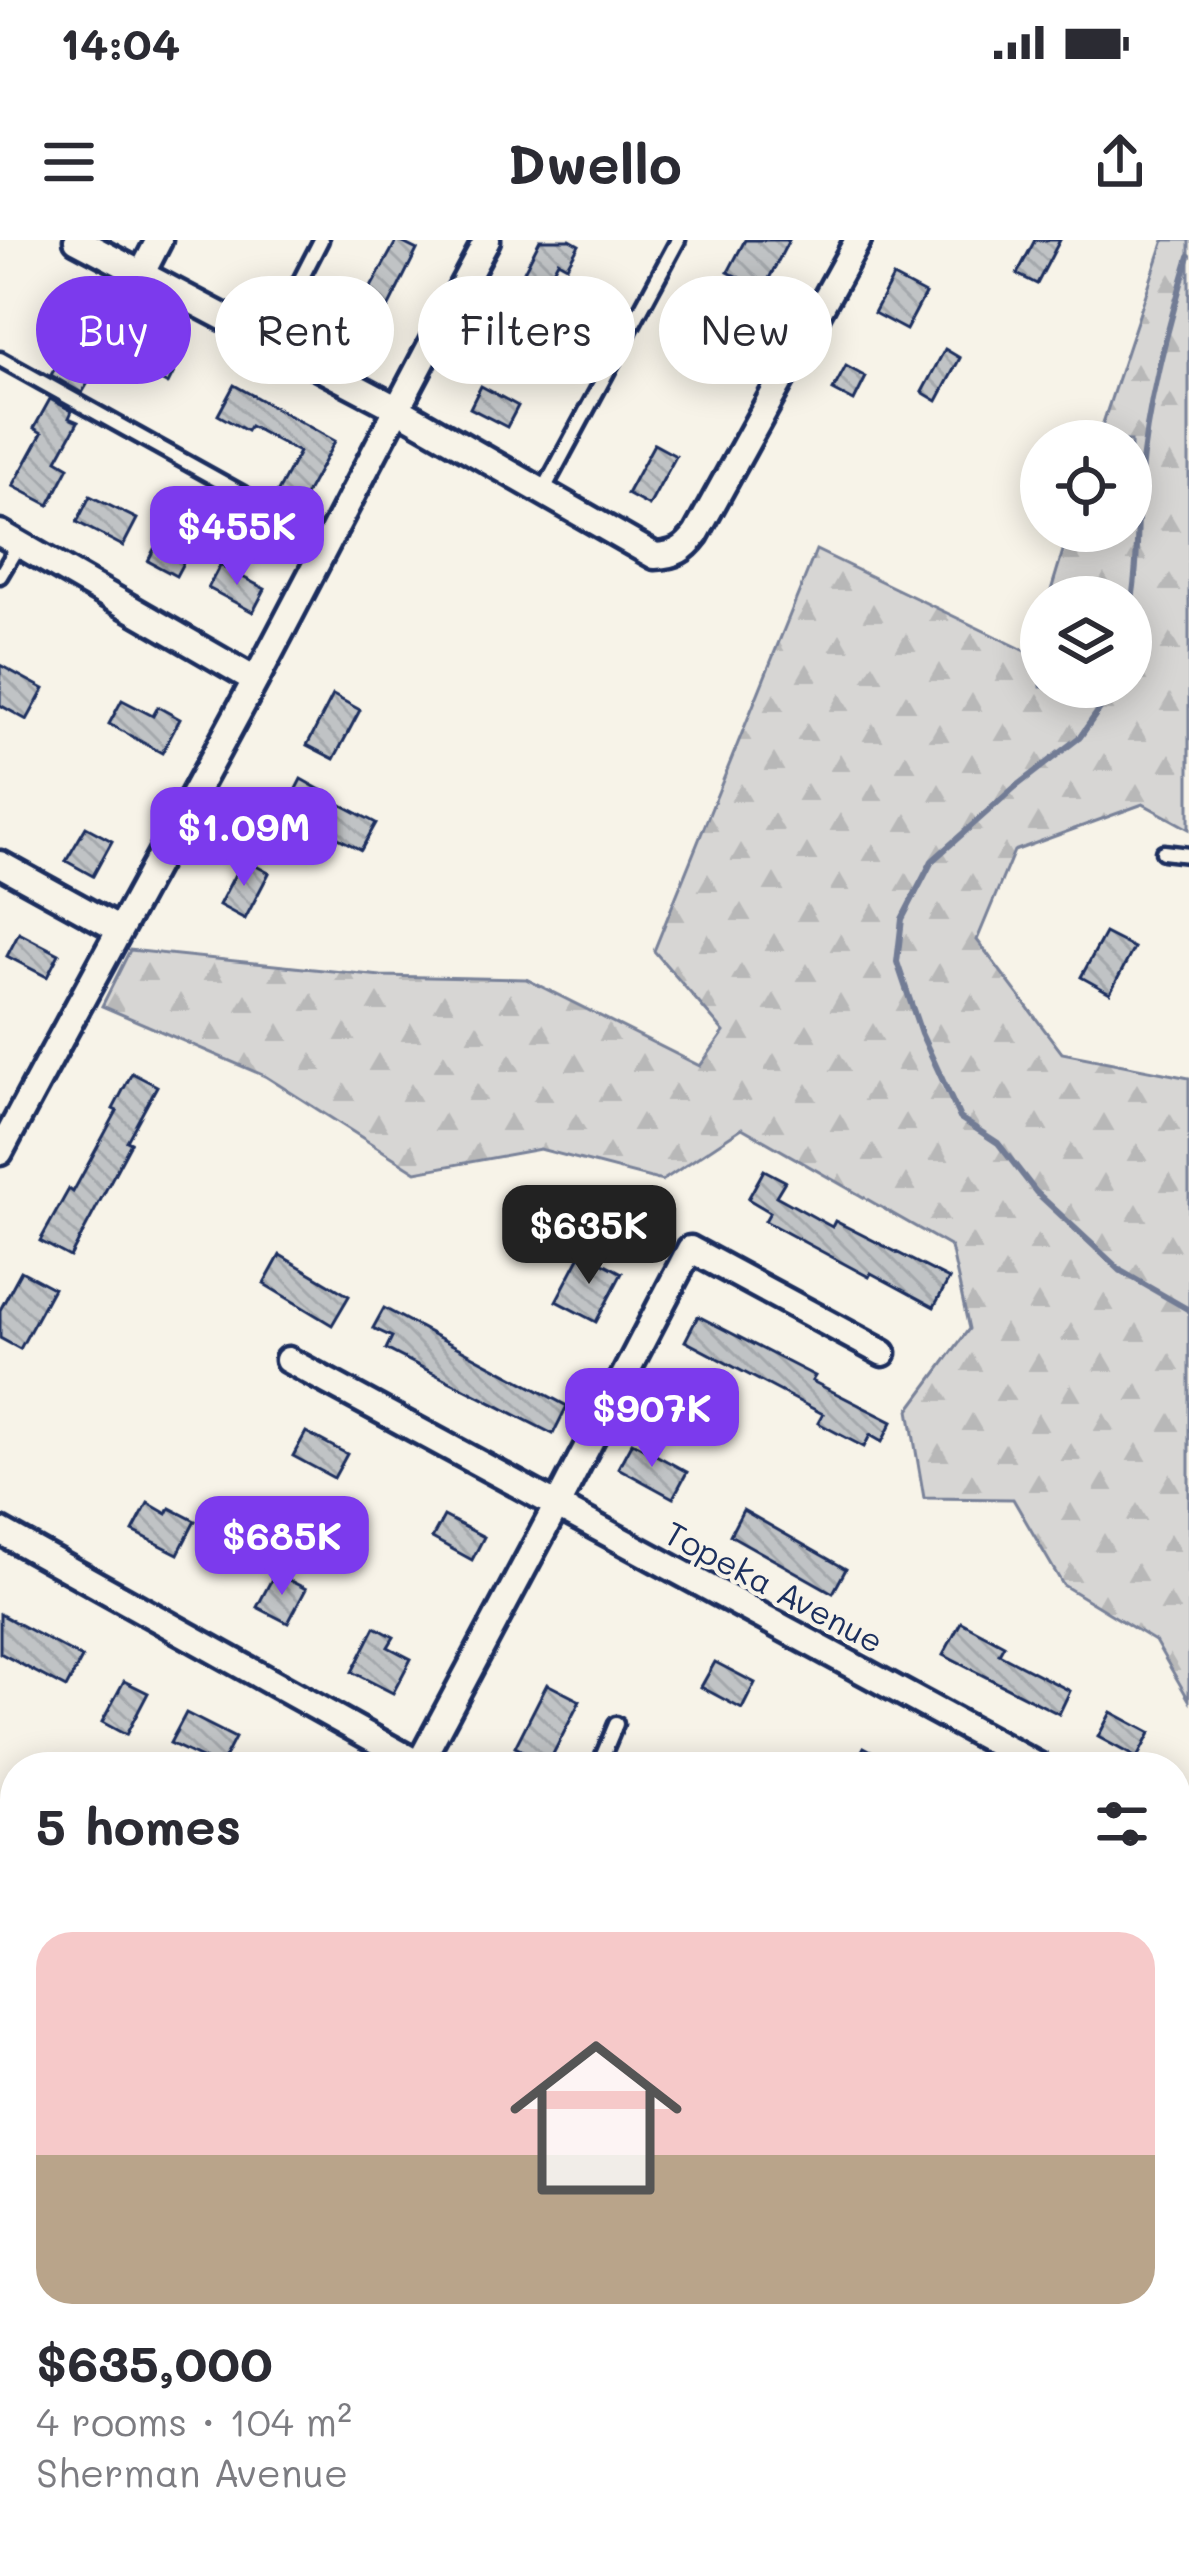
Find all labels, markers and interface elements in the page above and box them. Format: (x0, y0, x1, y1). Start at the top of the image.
text: 14:04 (60, 13, 180, 71)
text: Dwello (507, 127, 682, 198)
icon: menu (36, 129, 102, 195)
icon: share (1087, 129, 1153, 195)
chip: Buy (36, 276, 191, 384)
chip: Rent (215, 276, 394, 384)
chip: Filters (418, 276, 635, 384)
chip: New (659, 276, 832, 384)
map controls (1020, 420, 1152, 708)
button: locate (1020, 420, 1152, 552)
pin: $455K (153, 486, 321, 588)
text: $455K (177, 499, 297, 550)
button: layers (1020, 576, 1152, 708)
pin: $1.09M (146, 787, 342, 889)
text: $1.09M (177, 800, 311, 851)
pin: $635K (505, 1185, 673, 1287)
text: $635K (529, 1198, 649, 1249)
pin: $907K (568, 1368, 736, 1470)
text: $907K (592, 1381, 712, 1432)
pin: $685K (198, 1496, 366, 1598)
text: $685K (222, 1509, 342, 1560)
street label: Topeka Avenue (658, 1510, 891, 1661)
text: 5 homes (36, 1791, 241, 1858)
icon: filters (1089, 1791, 1155, 1857)
icon: home (488, 2010, 704, 2226)
text: $635,000 (36, 2328, 273, 2395)
text: 4 rooms · 104 m² (36, 2395, 352, 2446)
text: Sherman Avenue (36, 2446, 348, 2497)

